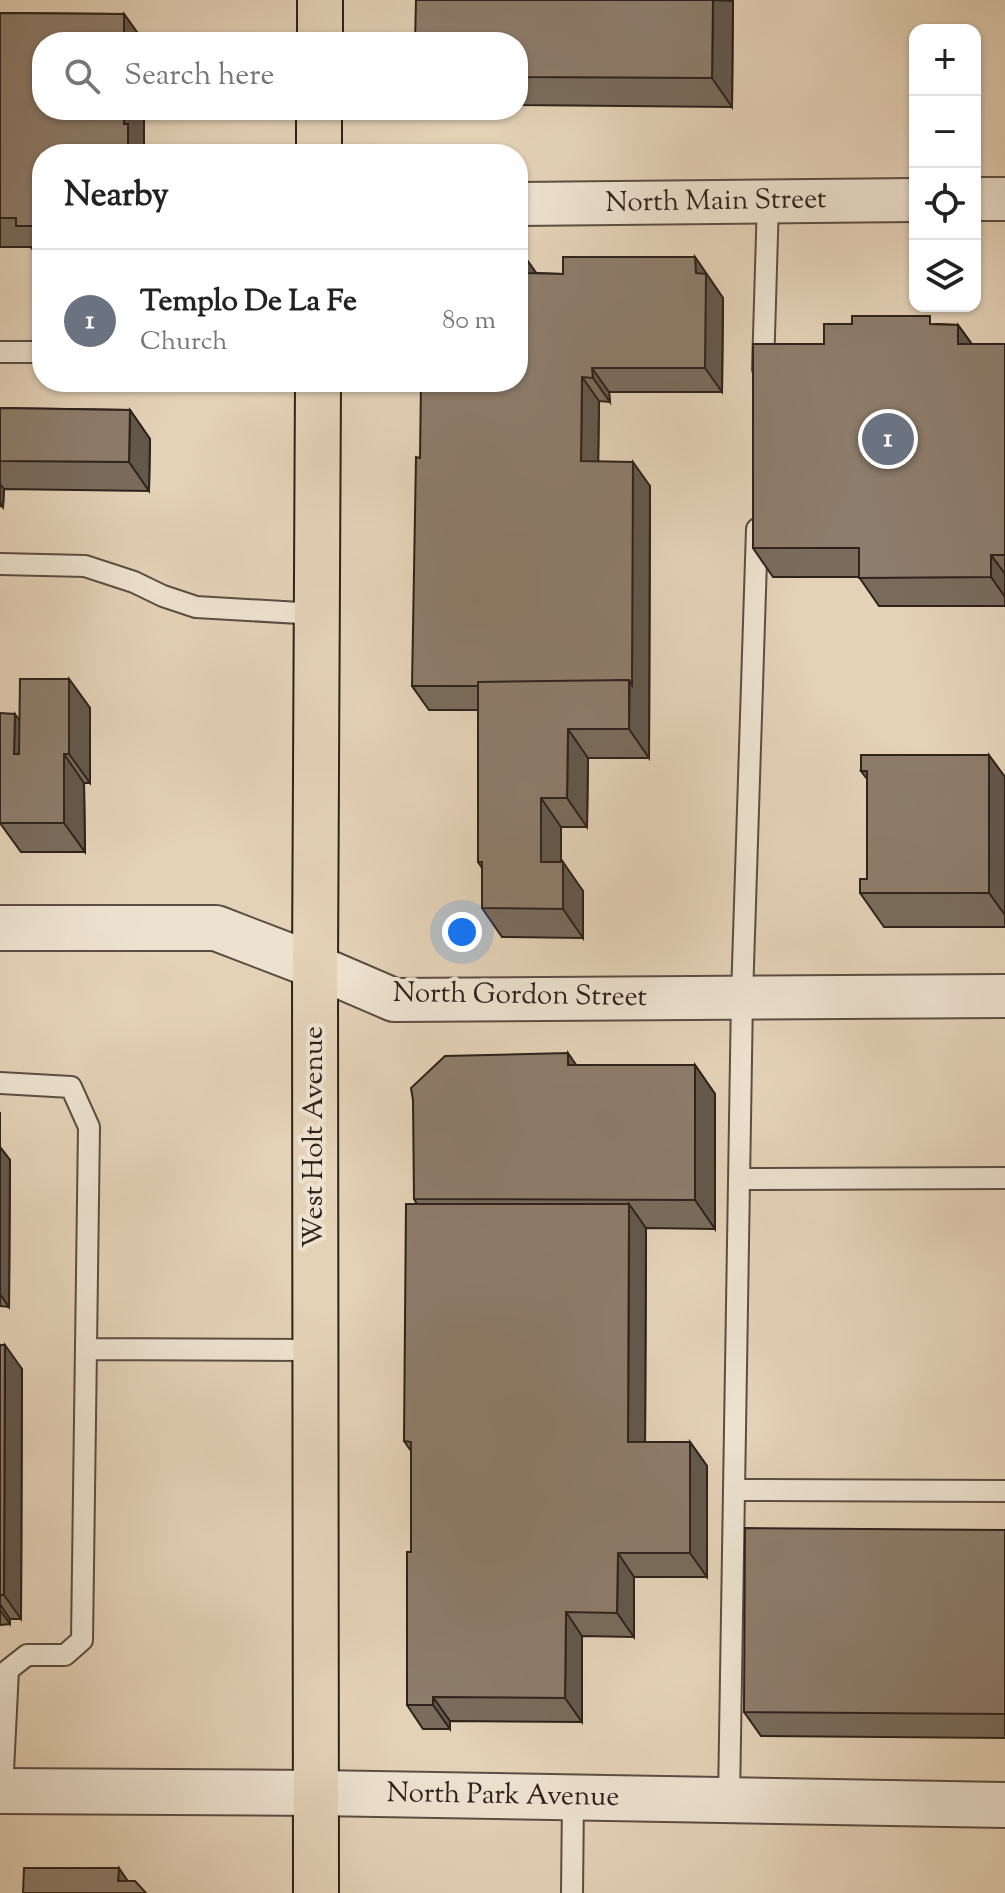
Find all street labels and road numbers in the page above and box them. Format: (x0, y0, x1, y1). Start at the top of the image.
street label: North Main Street (605, 180, 827, 224)
street label: North Gordon Street (393, 974, 648, 1018)
street label: West Holt Avenue (295, 1026, 335, 1248)
street label: North Park Avenue (386, 1774, 620, 1818)

